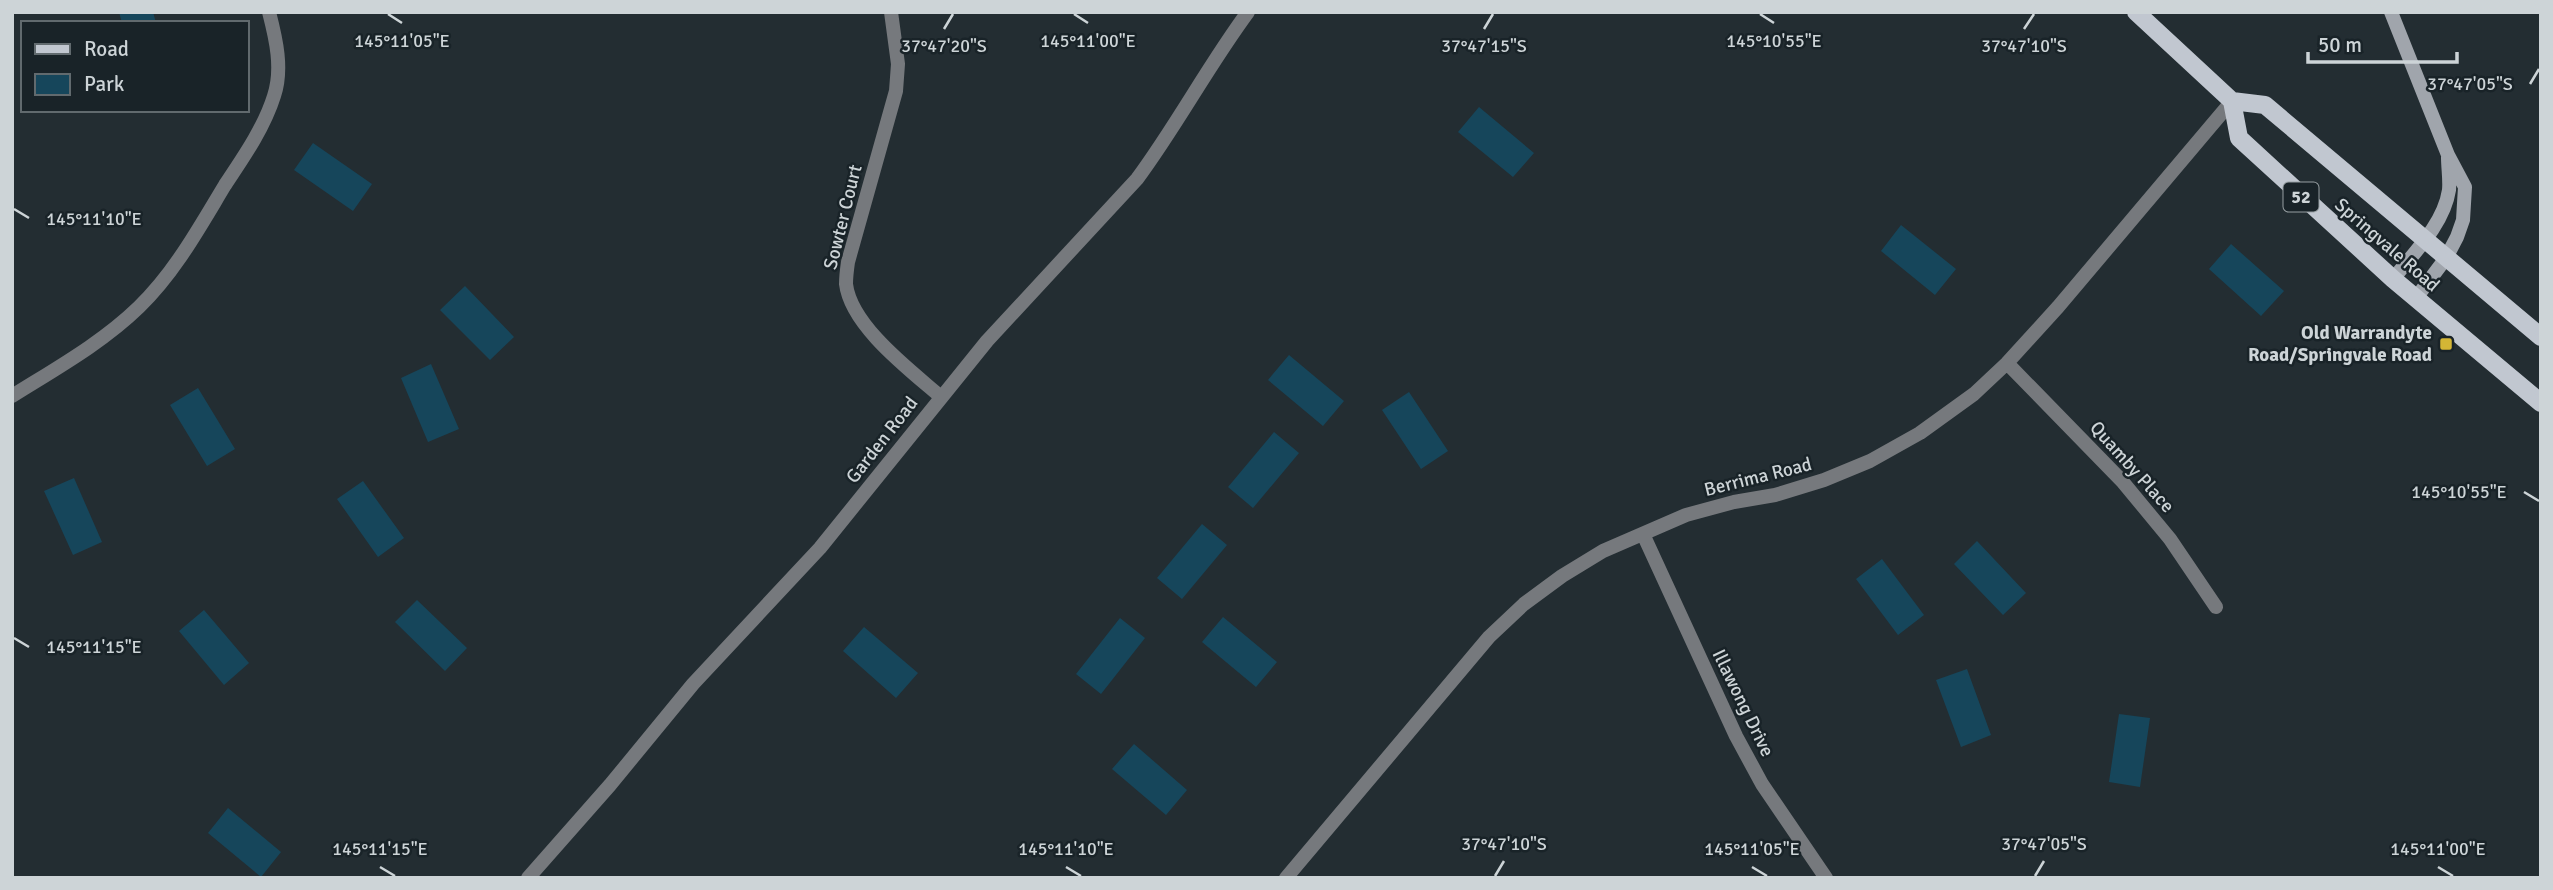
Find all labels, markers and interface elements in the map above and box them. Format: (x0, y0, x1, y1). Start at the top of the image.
legend (21, 21, 248, 112)
scale bar (2308, 21, 2457, 65)
text: 145°11'05"E (354, 30, 450, 52)
text: 145°11'00"E (1040, 30, 1136, 52)
text: 145°10'55"E (1726, 30, 1822, 52)
text: 50 m (2318, 32, 2362, 58)
text: 37°47'20"S (901, 35, 987, 57)
text: 37°47'15"S (1441, 35, 1527, 57)
text: 37°47'10"S (1981, 35, 2067, 57)
text: Road (84, 36, 129, 62)
text: Park (84, 71, 125, 97)
text: 37°47'05"S (2427, 73, 2513, 95)
street label: Sowter Court (818, 162, 868, 272)
road number: 52 (2284, 182, 2318, 212)
street label: Springvale Road (2330, 193, 2444, 297)
text: 145°11'10"E (46, 208, 142, 230)
place label: Old Warrandyte Road/Springvale Road (2248, 321, 2432, 367)
marker: Old Warrandyte Road/Springvale Road (2438, 336, 2454, 352)
street label: Garden Road (841, 392, 923, 488)
street label: Quamby Place (2085, 416, 2179, 518)
street label: Berrima Road (1702, 452, 1814, 502)
text: 145°10'55"E (2411, 481, 2507, 503)
text: 145°11'15"E (46, 636, 142, 658)
street label: Illawong Drive (1707, 645, 1779, 761)
text: 37°47'10"S (1461, 833, 1547, 855)
text: 37°47'05"S (2001, 833, 2087, 855)
text: 145°11'15"E (332, 838, 428, 860)
text: 145°11'10"E (1018, 838, 1114, 860)
text: 145°11'05"E (1704, 838, 1800, 860)
text: 145°11'00"E (2390, 838, 2486, 860)

